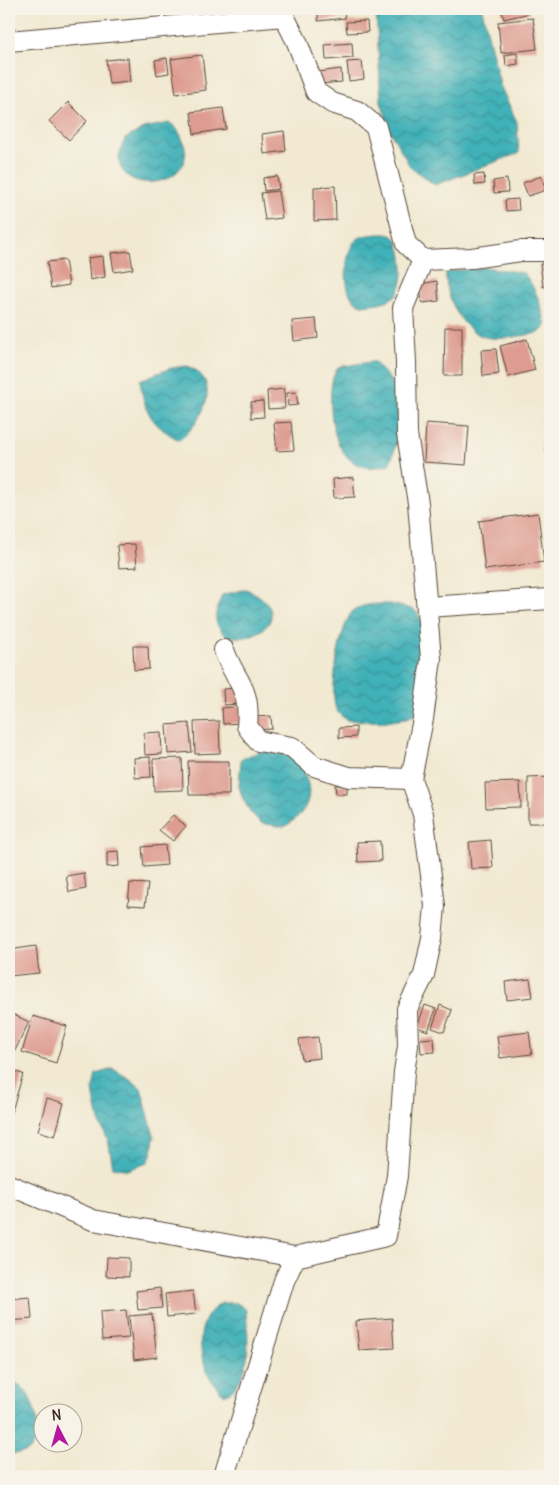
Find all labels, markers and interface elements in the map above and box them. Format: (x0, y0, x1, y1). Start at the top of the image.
north arrow (32, 1402, 82, 1452)
text: N (51, 1406, 62, 1425)

